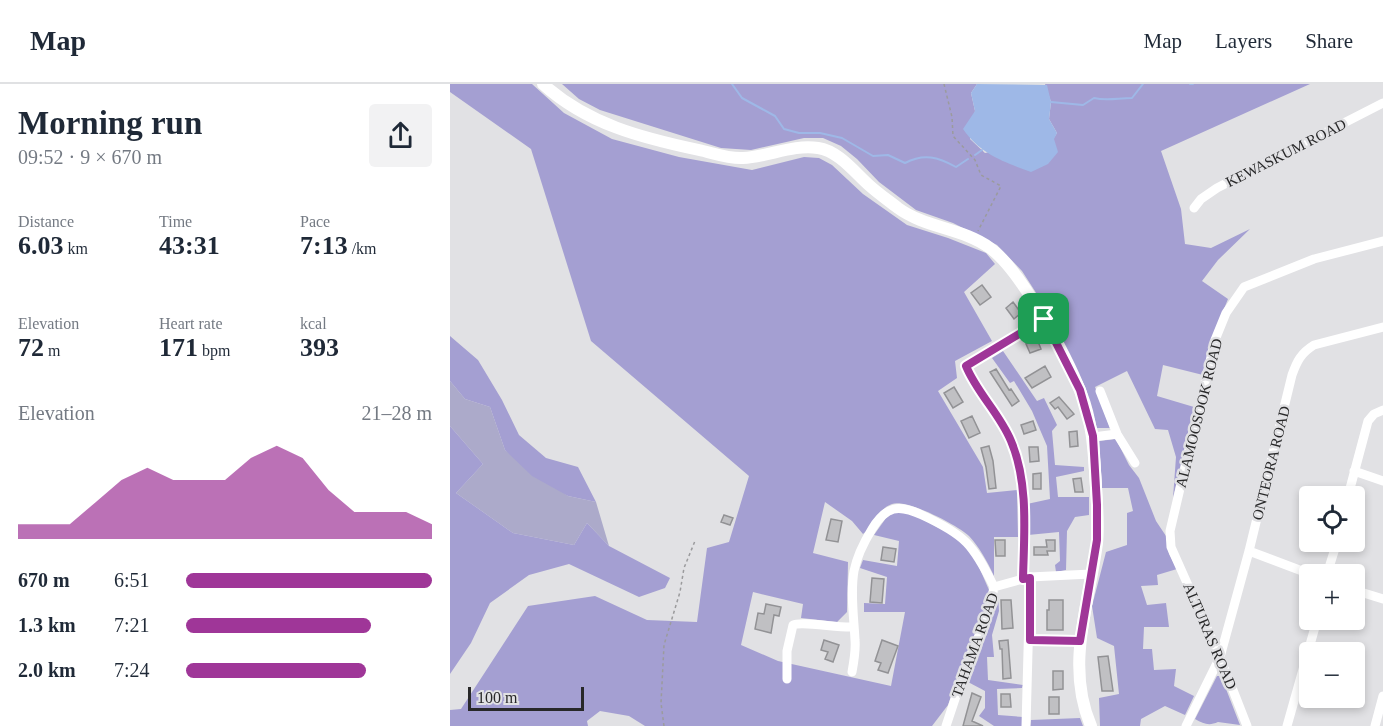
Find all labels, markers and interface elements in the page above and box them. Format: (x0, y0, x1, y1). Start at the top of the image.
text: Map (30, 25, 86, 56)
text: Map (1144, 29, 1182, 53)
text: Layers (1215, 29, 1272, 53)
text: Share (1305, 29, 1353, 53)
button: share (369, 104, 432, 167)
text: Morning run (18, 105, 202, 141)
street label: KEWASKUM ROAD (1223, 116, 1349, 190)
text: 09:52 · 9 × 670 m (18, 146, 162, 168)
text: Distance (18, 213, 74, 230)
text: Time (159, 213, 192, 230)
text: Pace (300, 213, 330, 230)
text: 6.03 (18, 231, 64, 260)
text: 43:31 (159, 231, 220, 260)
text: 7:13 (300, 231, 348, 260)
text: km (64, 240, 88, 257)
text: /km (348, 240, 377, 257)
pin (1018, 293, 1069, 344)
icon: arrive (1027, 302, 1060, 335)
text: Elevation (18, 315, 79, 332)
text: Heart rate (159, 315, 223, 332)
text: kcal (300, 315, 327, 332)
text: 72 (18, 333, 44, 362)
text: 171 (159, 333, 198, 362)
text: 393 (300, 333, 339, 362)
street label: ALAMOOSOOK ROAD (1173, 337, 1225, 489)
text: m (44, 342, 60, 359)
text: bpm (198, 342, 230, 359)
text: Elevation (18, 402, 95, 424)
text: 21–28 m (361, 402, 432, 424)
street label: ONTEORA ROAD (1249, 404, 1293, 522)
map controls (1299, 486, 1365, 708)
button: locate (1299, 486, 1365, 552)
button: + (1299, 564, 1365, 630)
text: 670 m (18, 569, 70, 591)
text: 6:51 (114, 569, 150, 591)
street label: ALTURAS ROAD (1180, 580, 1240, 692)
street label: TAHAMA ROAD (949, 590, 1001, 699)
text: 1.3 km (18, 614, 76, 636)
text: 7:21 (114, 614, 150, 636)
button: − (1299, 642, 1365, 708)
text: 2.0 km (18, 659, 76, 681)
text: 7:24 (114, 659, 150, 681)
scale bar (468, 684, 584, 712)
text: 100 m (477, 689, 517, 706)

